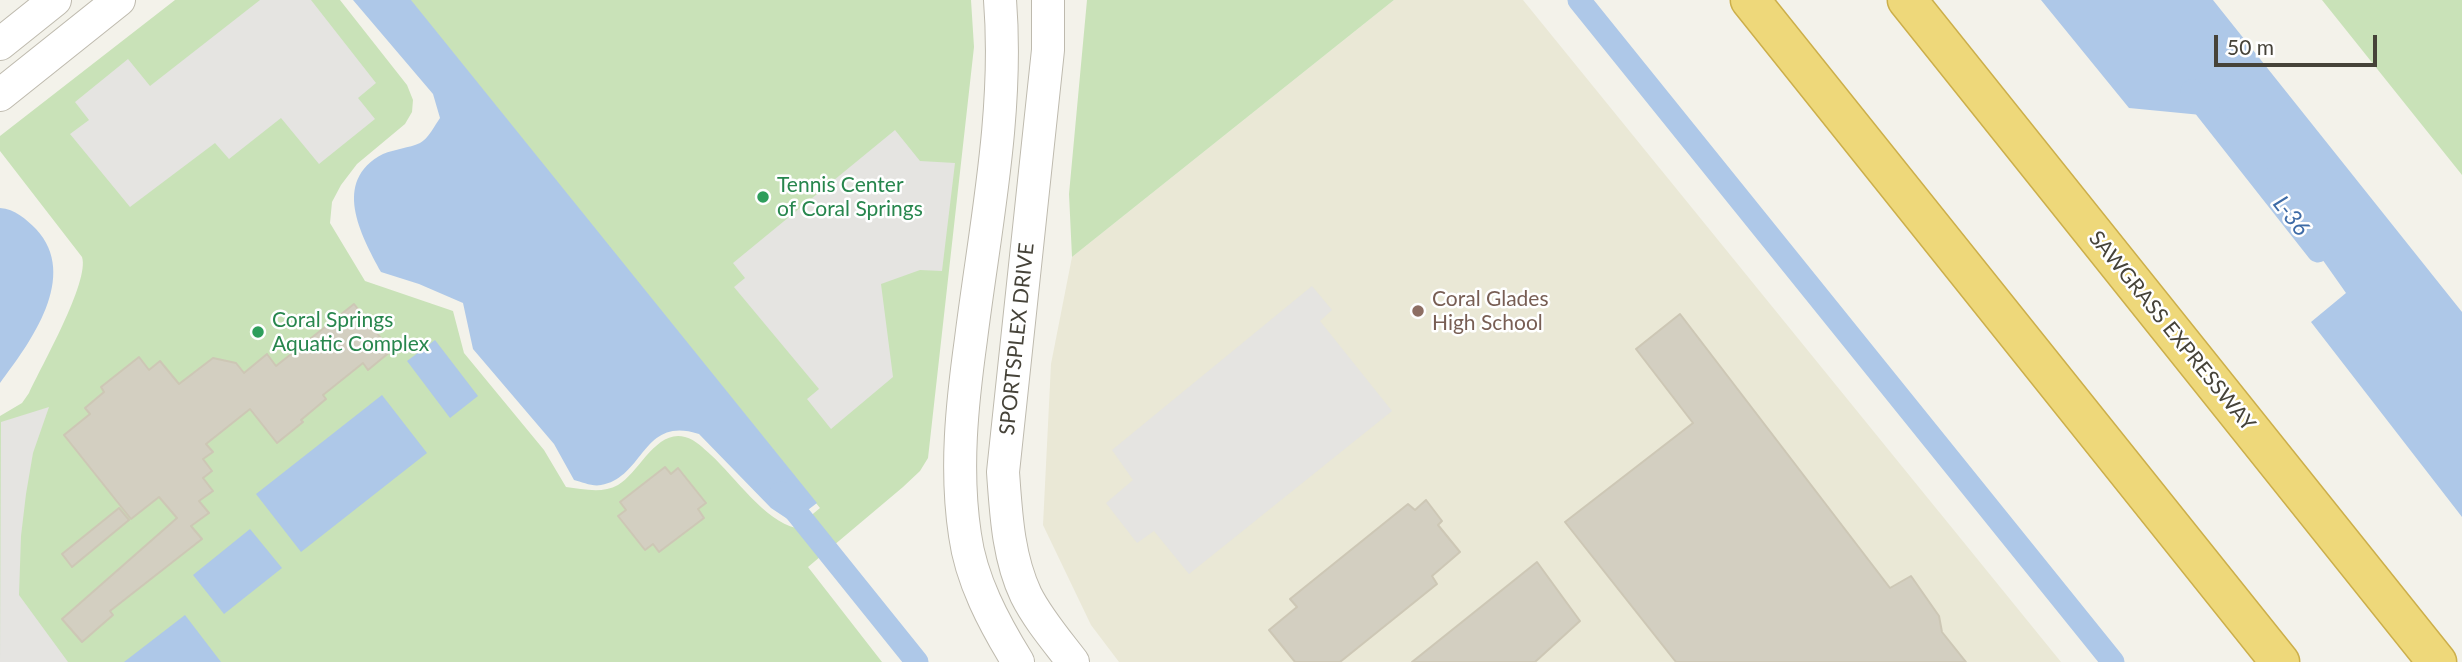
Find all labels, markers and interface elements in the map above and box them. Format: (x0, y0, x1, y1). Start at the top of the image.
scale bar (2217, 21, 2380, 65)
text: 50 m (2227, 34, 2274, 59)
place label: Tennis Center of Coral Springs (777, 172, 923, 222)
marker: Tennis Center of Coral Springs (755, 189, 771, 205)
water label: L-36 (2267, 191, 2315, 241)
street label: SAWGRASS EXPRESSWAY (2084, 226, 2260, 436)
street label: SPORTSPLEX DRIVE (994, 242, 1040, 436)
place label: Coral Glades High School (1432, 286, 1549, 336)
marker: Coral Glades High School (1410, 303, 1426, 319)
place label: Coral Springs Aquatic Complex (272, 307, 429, 357)
marker: Coral Springs Aquatic Complex (250, 324, 266, 340)

